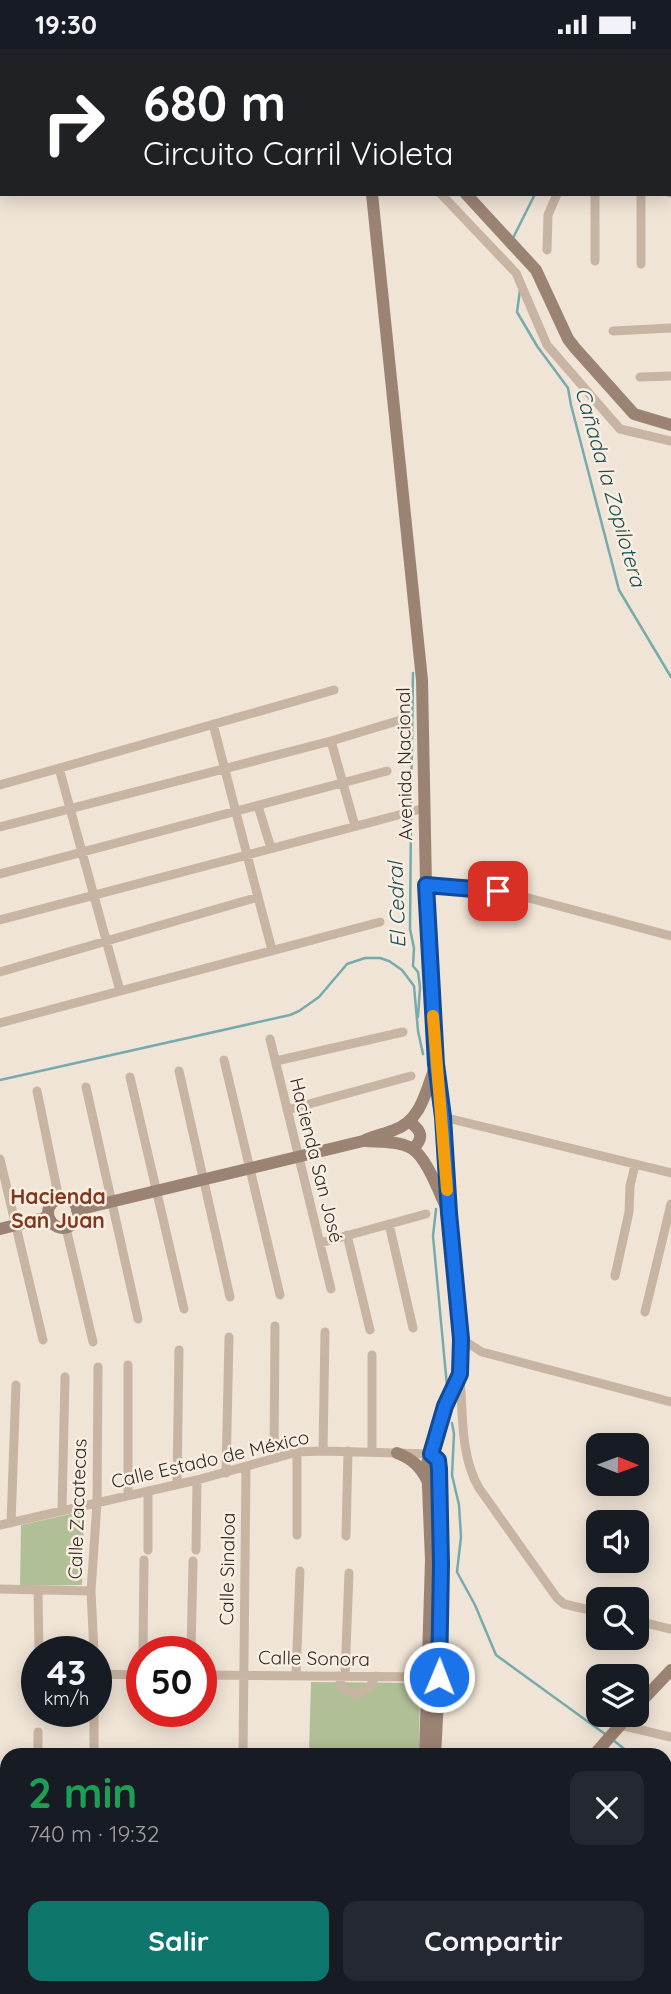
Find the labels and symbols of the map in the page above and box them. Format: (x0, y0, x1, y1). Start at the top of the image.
water label: Cañada la Zopilotera (570, 384, 652, 590)
street label: Avenida Nacional (391, 687, 417, 841)
water label: El Cedral (381, 859, 410, 949)
pin (468, 861, 528, 921)
street label: Hacienda San José (285, 1075, 349, 1245)
district label: Hacienda San Juan (10, 1183, 106, 1233)
street label: Calle Estado de México (109, 1425, 311, 1493)
north arrow (586, 1433, 649, 1496)
street label: Calle Zacatecas (63, 1438, 91, 1580)
street label: Calle Sinaloa (214, 1512, 240, 1626)
speed limit sign: 50 (126, 1636, 217, 1727)
position arrow (402, 1640, 476, 1714)
street label: Calle Sonora (258, 1645, 370, 1671)

